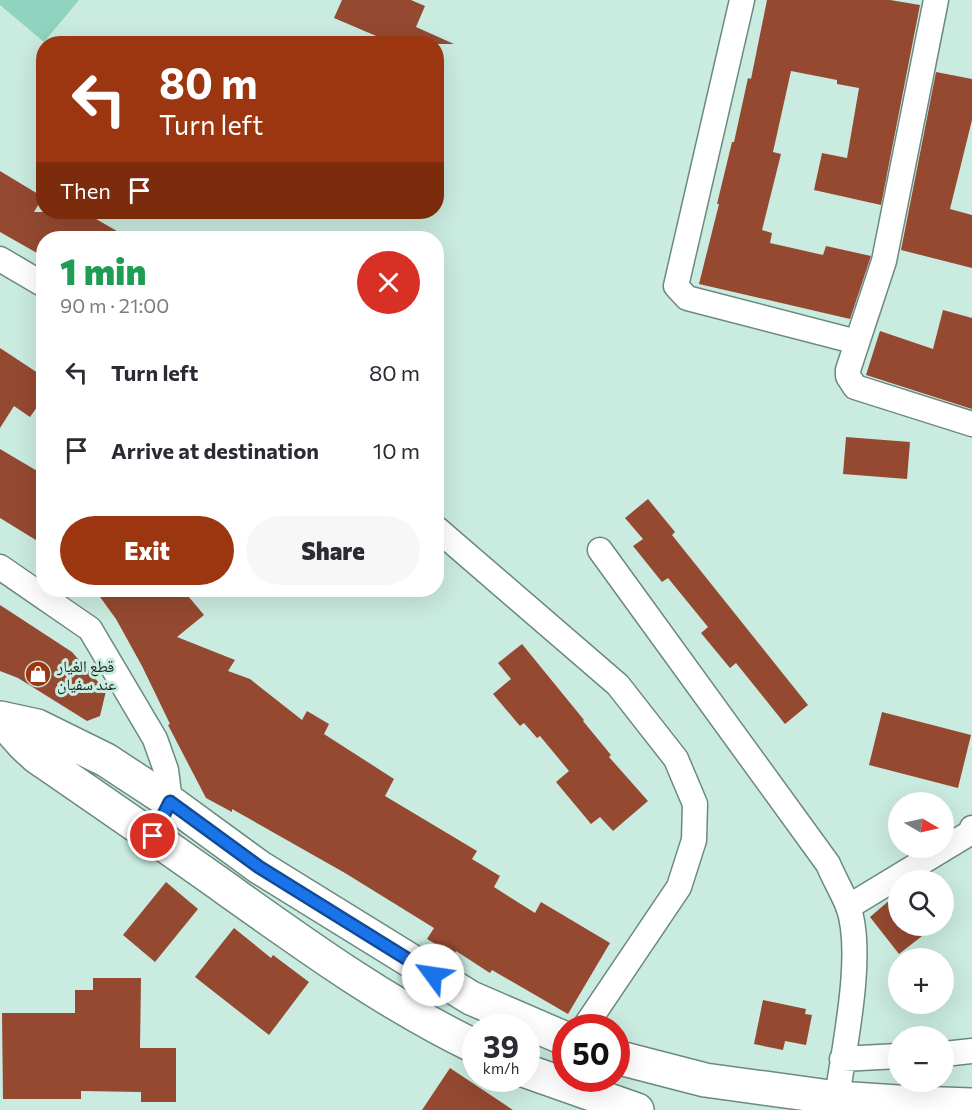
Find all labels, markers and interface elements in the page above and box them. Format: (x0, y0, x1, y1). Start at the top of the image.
text: 80 m (159, 56, 258, 108)
icon: left (60, 60, 138, 138)
text: Turn left (159, 108, 263, 141)
icon: arrive (123, 174, 156, 207)
text: Then (60, 177, 111, 204)
text: 1 min (60, 248, 146, 292)
button: close (357, 251, 420, 314)
text: 90 m · 21:00 (60, 293, 169, 317)
icon: left (60, 356, 93, 389)
text: Turn left (111, 359, 198, 386)
text: 80 m (369, 359, 420, 386)
icon: arrive (60, 434, 93, 467)
text: Arrive at destination (111, 437, 319, 464)
text: 10 m (373, 437, 420, 464)
button: Exit (60, 516, 234, 585)
button: Share (246, 516, 420, 585)
place label: قطع الغيار عند سفيان (56, 656, 116, 695)
shop icon: قطع الغيار عند سفيان (23, 659, 53, 689)
north arrow (888, 792, 954, 858)
map controls (888, 792, 954, 1092)
pin (127, 810, 178, 861)
icon: arrive (136, 819, 169, 852)
button: search (888, 870, 954, 936)
position arrow (401, 943, 465, 1007)
button: + (888, 948, 954, 1014)
speed limit sign: 50 (552, 1014, 630, 1092)
button: − (888, 1026, 954, 1092)
text: 39 (483, 1027, 519, 1064)
text: km/h (483, 1059, 519, 1077)

